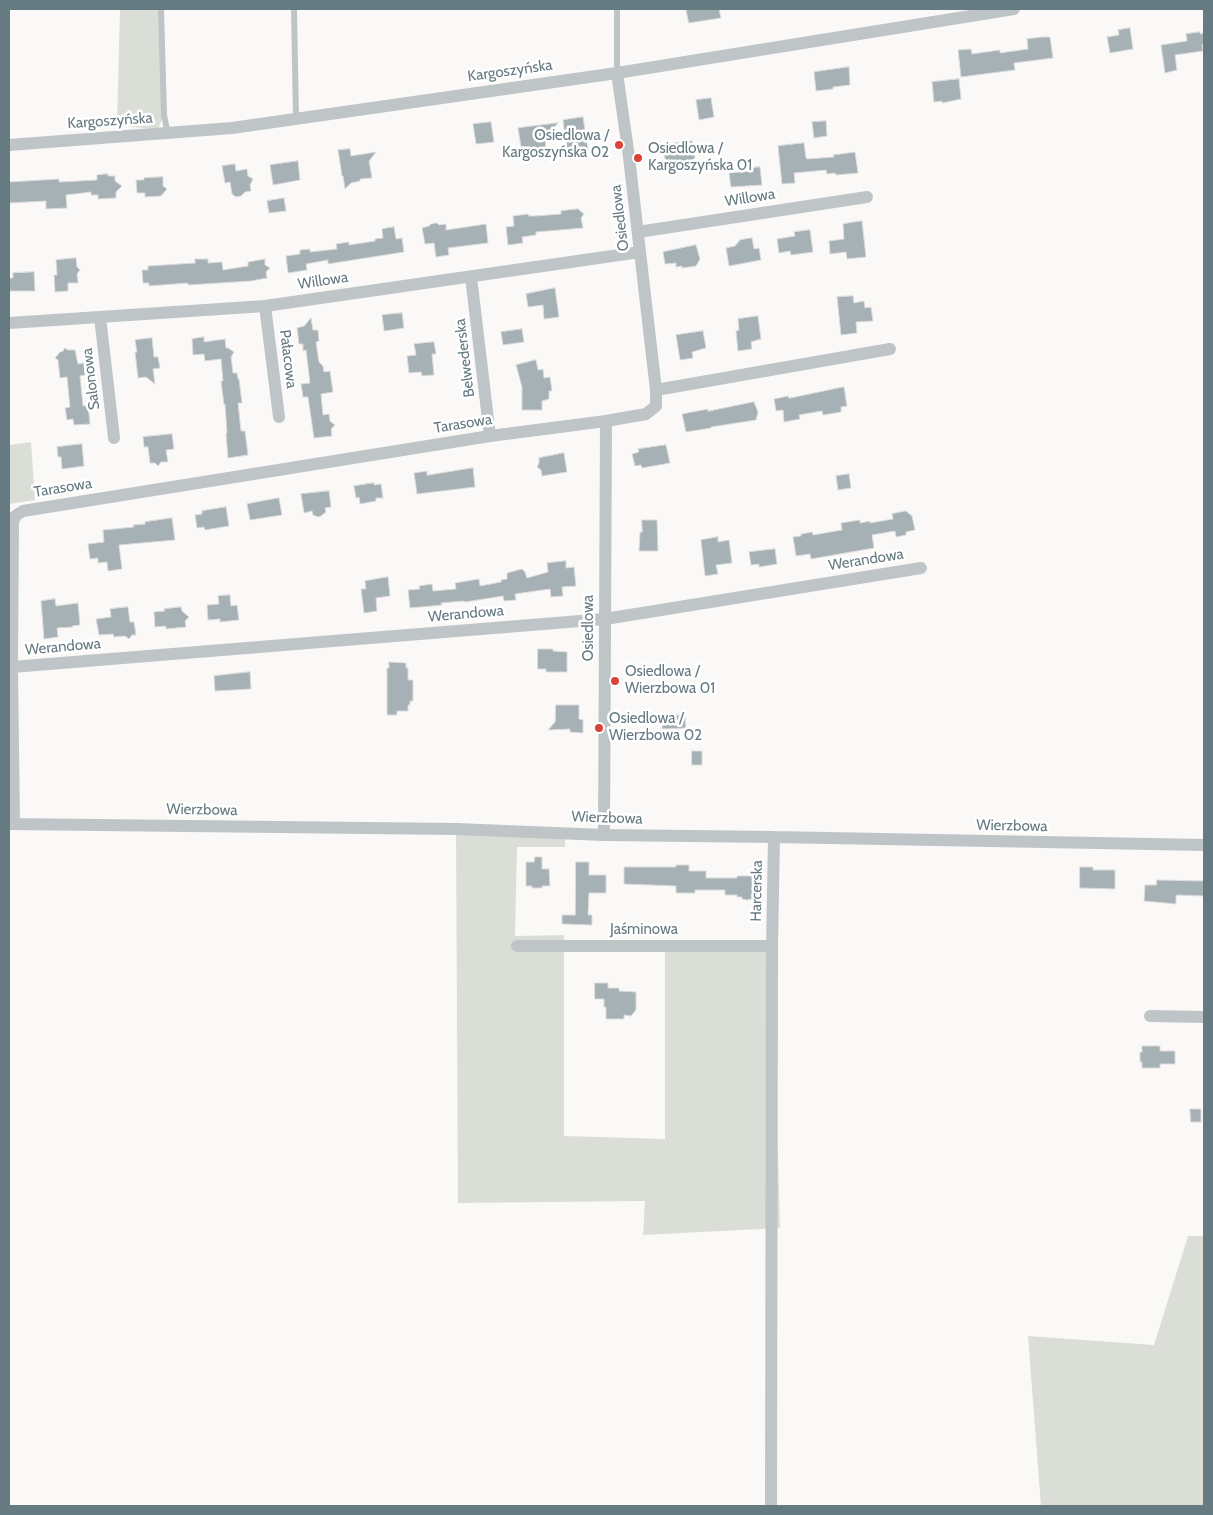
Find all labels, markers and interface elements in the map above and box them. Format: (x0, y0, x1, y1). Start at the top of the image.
street label: Kargoszyńska (466, 56, 554, 86)
street label: Kargoszyńska (67, 109, 153, 133)
place label: Osiedlowa / Kargoszyńska 02 (502, 127, 609, 162)
marker: Osiedlowa / Kargoszyńska 02 (613, 139, 625, 151)
place label: Osiedlowa / Kargoszyńska 01 (648, 140, 752, 175)
marker: Osiedlowa / Kargoszyńska 01 (632, 152, 644, 164)
street label: Osiedlowa (607, 184, 633, 252)
street label: Willowa (724, 185, 776, 211)
street label: Willowa (297, 269, 349, 293)
street label: Belwederska (451, 318, 479, 398)
street label: Pałacowa (275, 329, 301, 389)
street label: Salonowa (78, 347, 104, 411)
street label: Tarasowa (433, 411, 493, 437)
street label: Tarasowa (33, 475, 93, 501)
street label: Werandowa (827, 545, 905, 575)
street label: Osiedlowa (580, 595, 598, 661)
street label: Werandowa (427, 602, 505, 626)
street label: Werandowa (24, 635, 102, 659)
place label: Osiedlowa / Wierzbowa 01 (625, 663, 715, 698)
marker: Osiedlowa / Wierzbowa 01 (609, 675, 621, 687)
place label: Osiedlowa / Wierzbowa 02 (609, 710, 702, 745)
marker: Osiedlowa / Wierzbowa 02 (593, 722, 605, 734)
street label: Wierzbowa (166, 800, 238, 820)
street label: Wierzbowa (571, 808, 643, 828)
street label: Wierzbowa (976, 816, 1048, 836)
street label: Harcerska (747, 860, 767, 922)
street label: Jaśminowa (610, 921, 678, 939)

